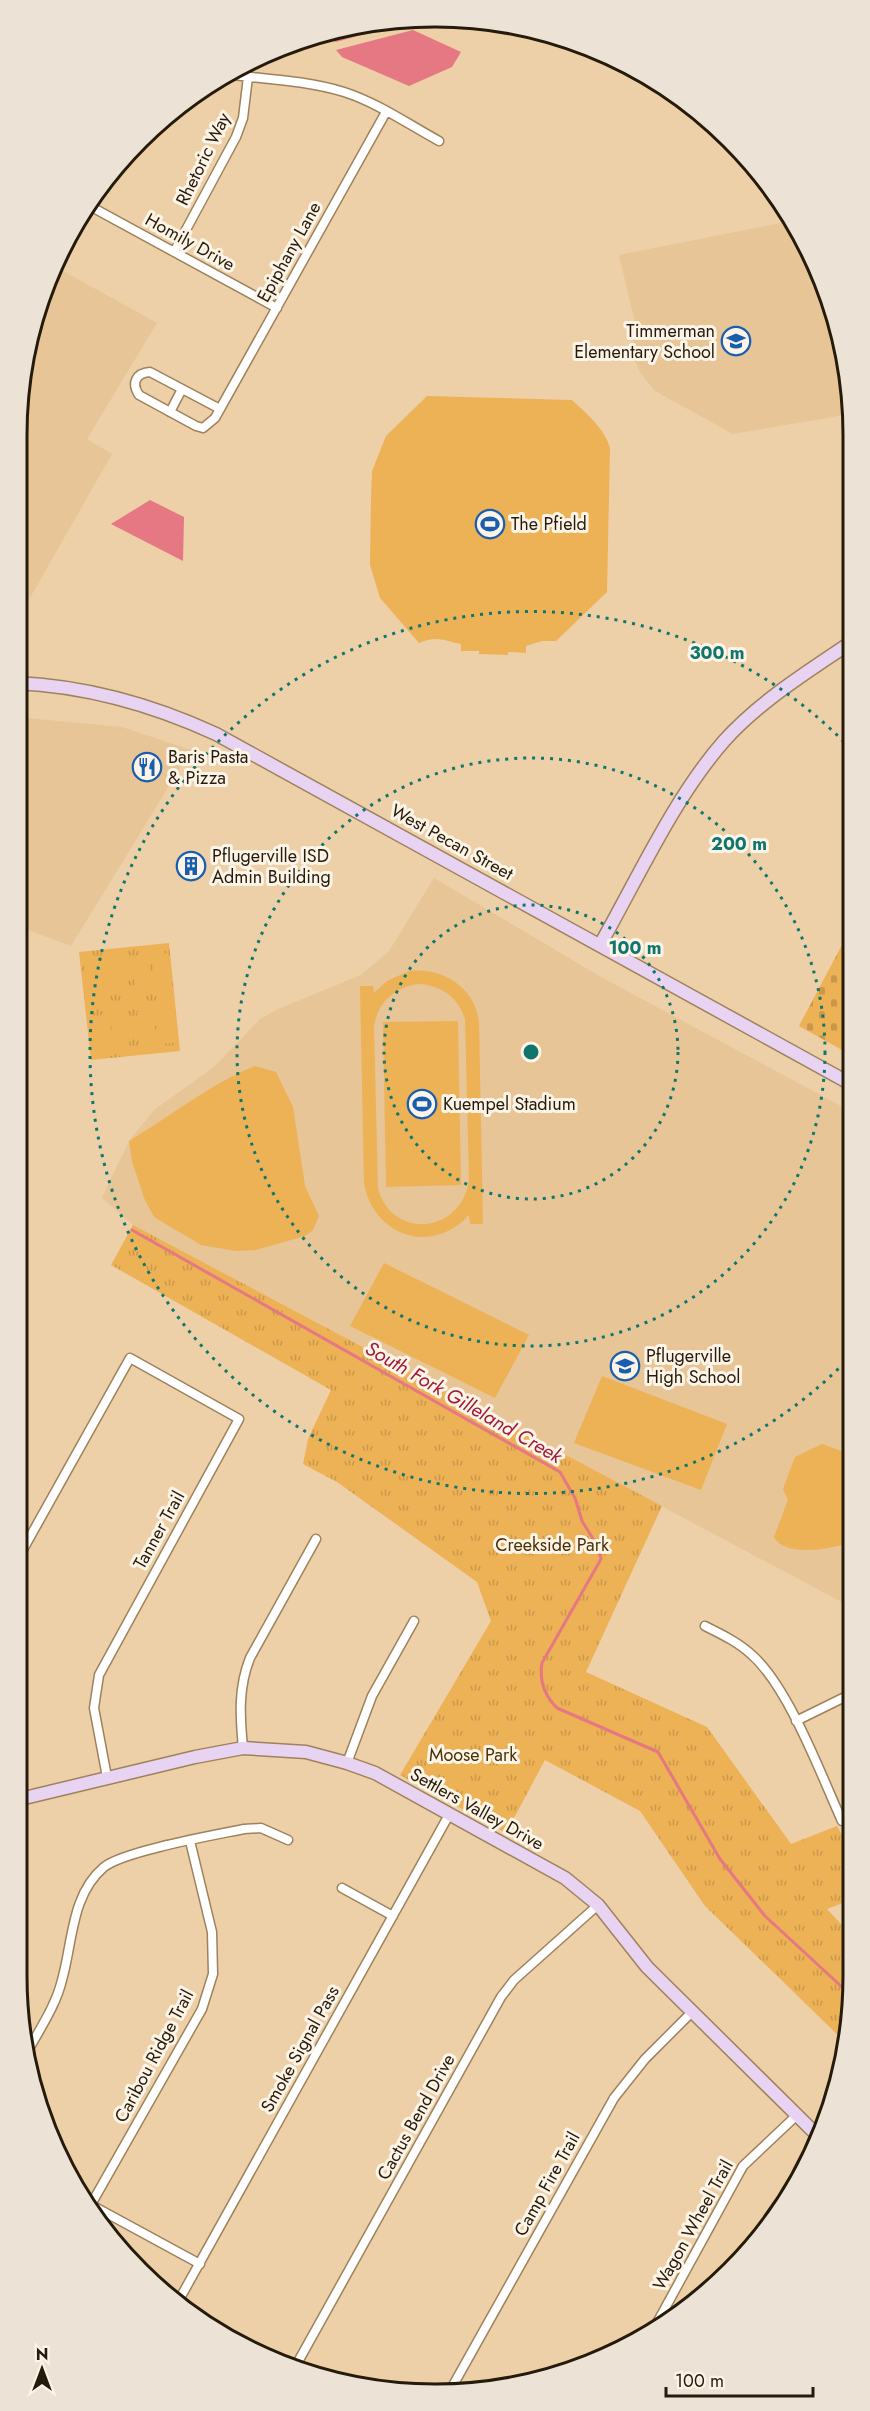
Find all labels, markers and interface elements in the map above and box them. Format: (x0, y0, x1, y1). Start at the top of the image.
street label: Rhetoric Way (169, 108, 237, 210)
street label: Epiphany Lane (251, 197, 327, 307)
street label: Homily Drive (140, 207, 240, 277)
place label: Timmerman Elementary School (574, 318, 715, 365)
school or university icon: Timmerman Elementary School (720, 325, 752, 357)
sports icon: The Pfield (474, 508, 506, 540)
place label: The Pfield (511, 511, 587, 537)
text: 300 m (689, 640, 745, 666)
place label: Baris Pasta & Pizza (168, 744, 248, 791)
restaurant icon: Baris Pasta & Pizza (131, 751, 163, 783)
street label: West Pecan Street (386, 798, 518, 887)
text: 200 m (711, 831, 767, 857)
place label: Pflugerville ISD Admin Building (212, 843, 331, 890)
building icon: Pflugerville ISD Admin Building (175, 850, 207, 882)
text: 100 m (608, 935, 662, 961)
centre of rings (521, 1042, 541, 1062)
sports icon: Kuempel Stadium (406, 1088, 438, 1120)
place label: Kuempel Stadium (443, 1091, 576, 1117)
water label: South Fork Gilleland Creek (360, 1334, 569, 1472)
place label: Pflugerville High School (646, 1343, 740, 1390)
school or university icon: Pflugerville High School (609, 1350, 641, 1382)
street label: Tanner Trail (127, 1486, 191, 1574)
park label: Creekside Park (495, 1532, 609, 1558)
park label: Moose Park (429, 1742, 517, 1768)
street label: Settlers Valley Drive (405, 1761, 549, 1857)
street label: Smoke Signal Pass (254, 1981, 346, 2117)
street label: Caribou Ridge Trail (108, 1985, 200, 2127)
street label: Cactus Bend Drive (371, 2049, 461, 2185)
street label: Camp Fire Trail (508, 2127, 586, 2241)
street label: Wagon Wheel Trail (646, 2155, 740, 2295)
north arrow (12, 2339, 72, 2399)
text: N (36, 2343, 48, 2366)
scale bar (666, 2360, 813, 2398)
text: 100 m (675, 2368, 724, 2394)

